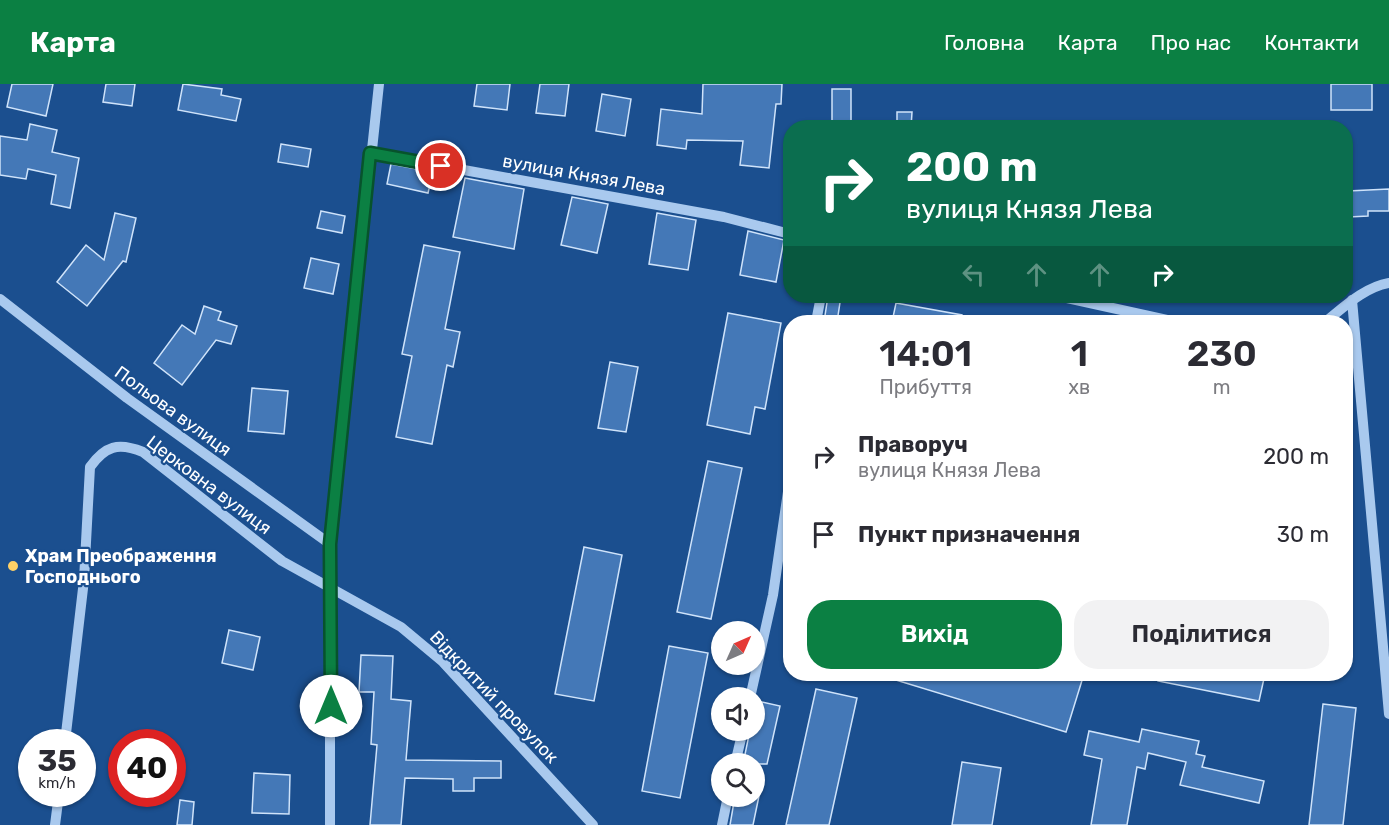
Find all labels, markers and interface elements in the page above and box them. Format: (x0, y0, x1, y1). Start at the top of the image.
text: Карта (30, 26, 116, 59)
text: Головна (944, 30, 1025, 55)
text: Карта (1058, 30, 1118, 55)
text: Про нас (1151, 30, 1231, 55)
text: Контакти (1264, 30, 1359, 55)
pin (415, 140, 466, 191)
text: 200 m (906, 142, 1038, 192)
icon: right (807, 144, 885, 222)
icon: arrive (424, 149, 457, 182)
street label: вулиця Князя Лева (501, 150, 667, 200)
text: вулиця Князя Лева (906, 193, 1153, 225)
icon: left (957, 258, 990, 291)
icon: ahead (1020, 258, 1053, 291)
icon: ahead (1083, 258, 1116, 291)
icon: right (1146, 258, 1179, 291)
text: 14:01 (879, 332, 972, 375)
text: 1 (1071, 332, 1088, 375)
text: 230 (1187, 332, 1257, 375)
street label: Польова вулиця (110, 361, 236, 461)
text: Прибуття (880, 375, 972, 399)
text: хв (1068, 375, 1090, 399)
text: m (1213, 375, 1231, 399)
street label: Церковна вулиця (142, 431, 276, 539)
text: Праворуч (858, 431, 968, 458)
icon: right (807, 440, 840, 473)
text: 200 m (1263, 443, 1329, 470)
text: вулиця Князя Лева (858, 458, 1041, 482)
icon: arrive (807, 518, 840, 551)
text: Пункт призначення (858, 521, 1080, 548)
text: 30 m (1277, 521, 1329, 548)
place label: Храм Преображення Господнього (25, 545, 217, 588)
marker: Храм Преображення Господнього (6, 559, 20, 573)
button: Вихід (807, 600, 1062, 669)
button: Поділитися (1074, 600, 1329, 669)
north arrow (711, 621, 765, 675)
map controls (711, 621, 765, 807)
street label: Відкритий провулок (425, 626, 563, 768)
position arrow (299, 674, 363, 738)
button: sound (711, 687, 765, 741)
speed limit sign: 40 (108, 729, 186, 807)
text: 35 (37, 743, 77, 779)
button: search (711, 753, 765, 807)
text: km/h (38, 774, 76, 792)

